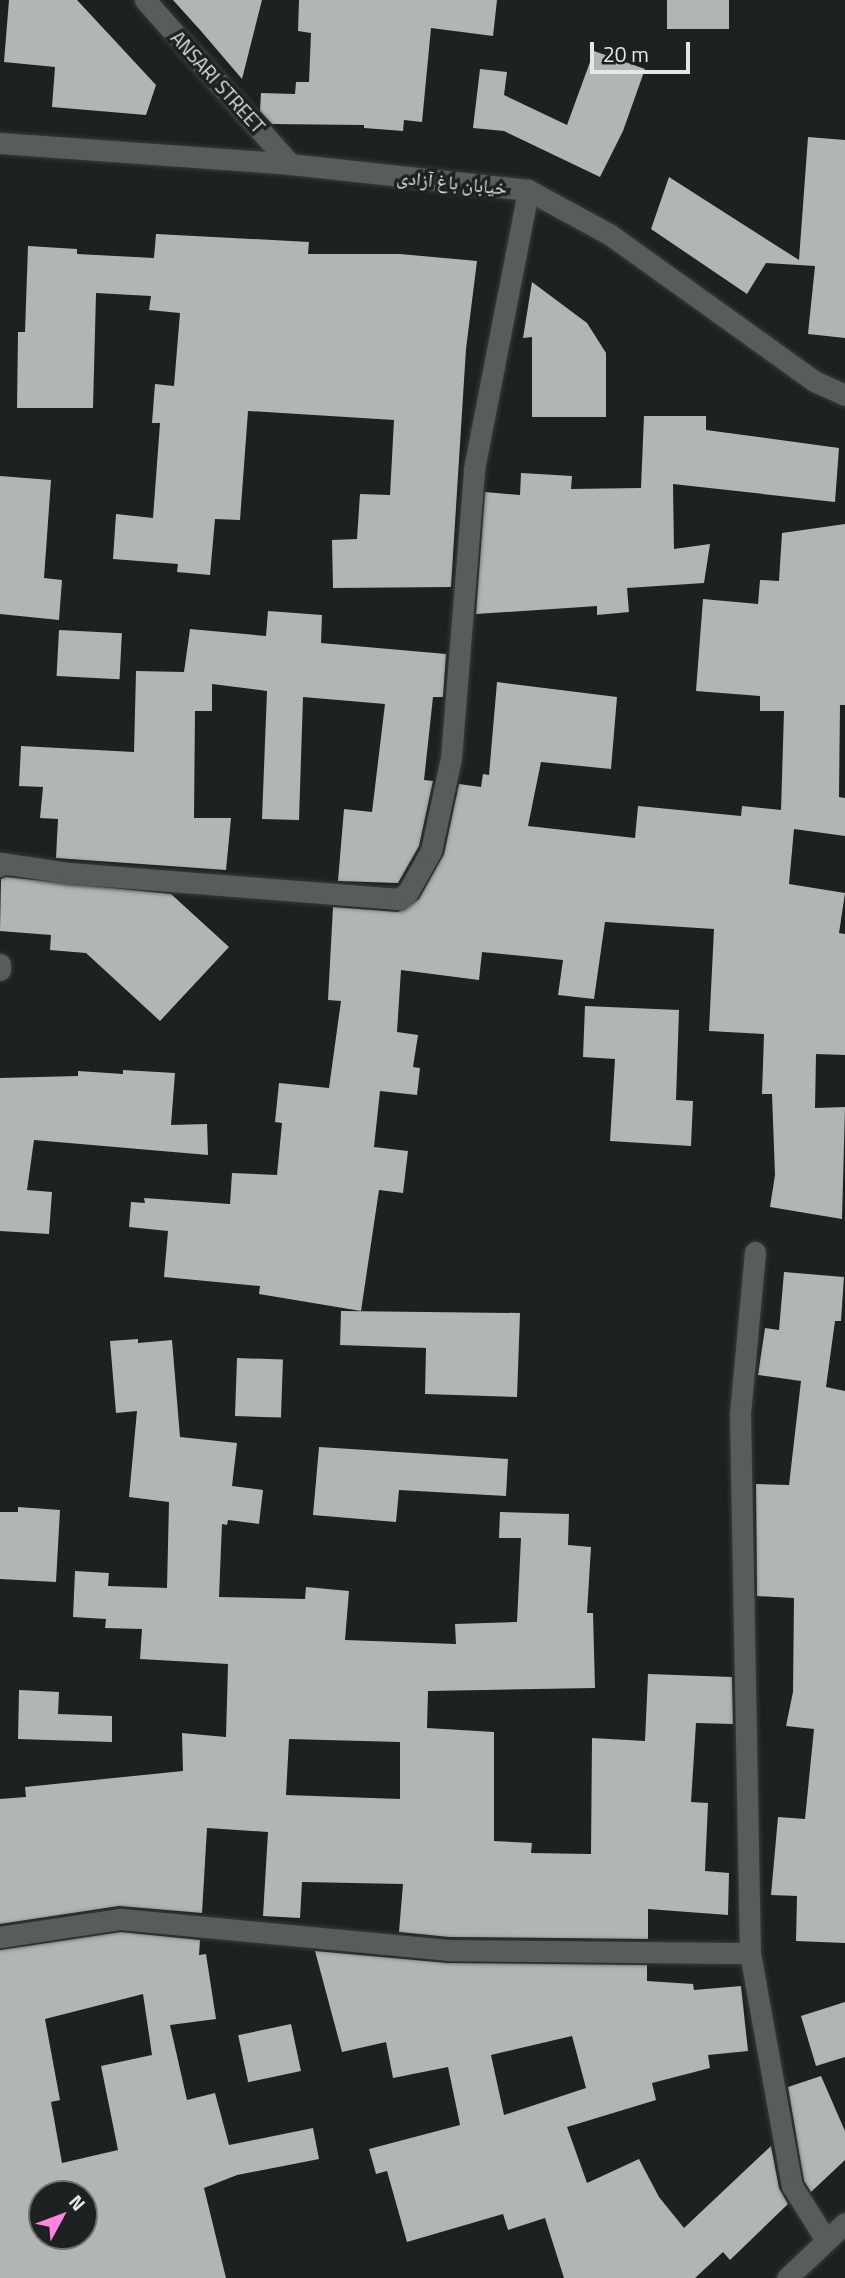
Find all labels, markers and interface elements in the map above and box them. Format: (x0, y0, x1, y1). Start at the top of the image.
street label: ANSARI STREET (166, 26, 270, 138)
scale bar (593, 28, 693, 72)
text: 20 m (603, 38, 649, 70)
street label: خیابان باغ آزادی (396, 165, 508, 199)
north arrow (28, 2180, 98, 2250)
text: N (62, 2188, 93, 2217)

